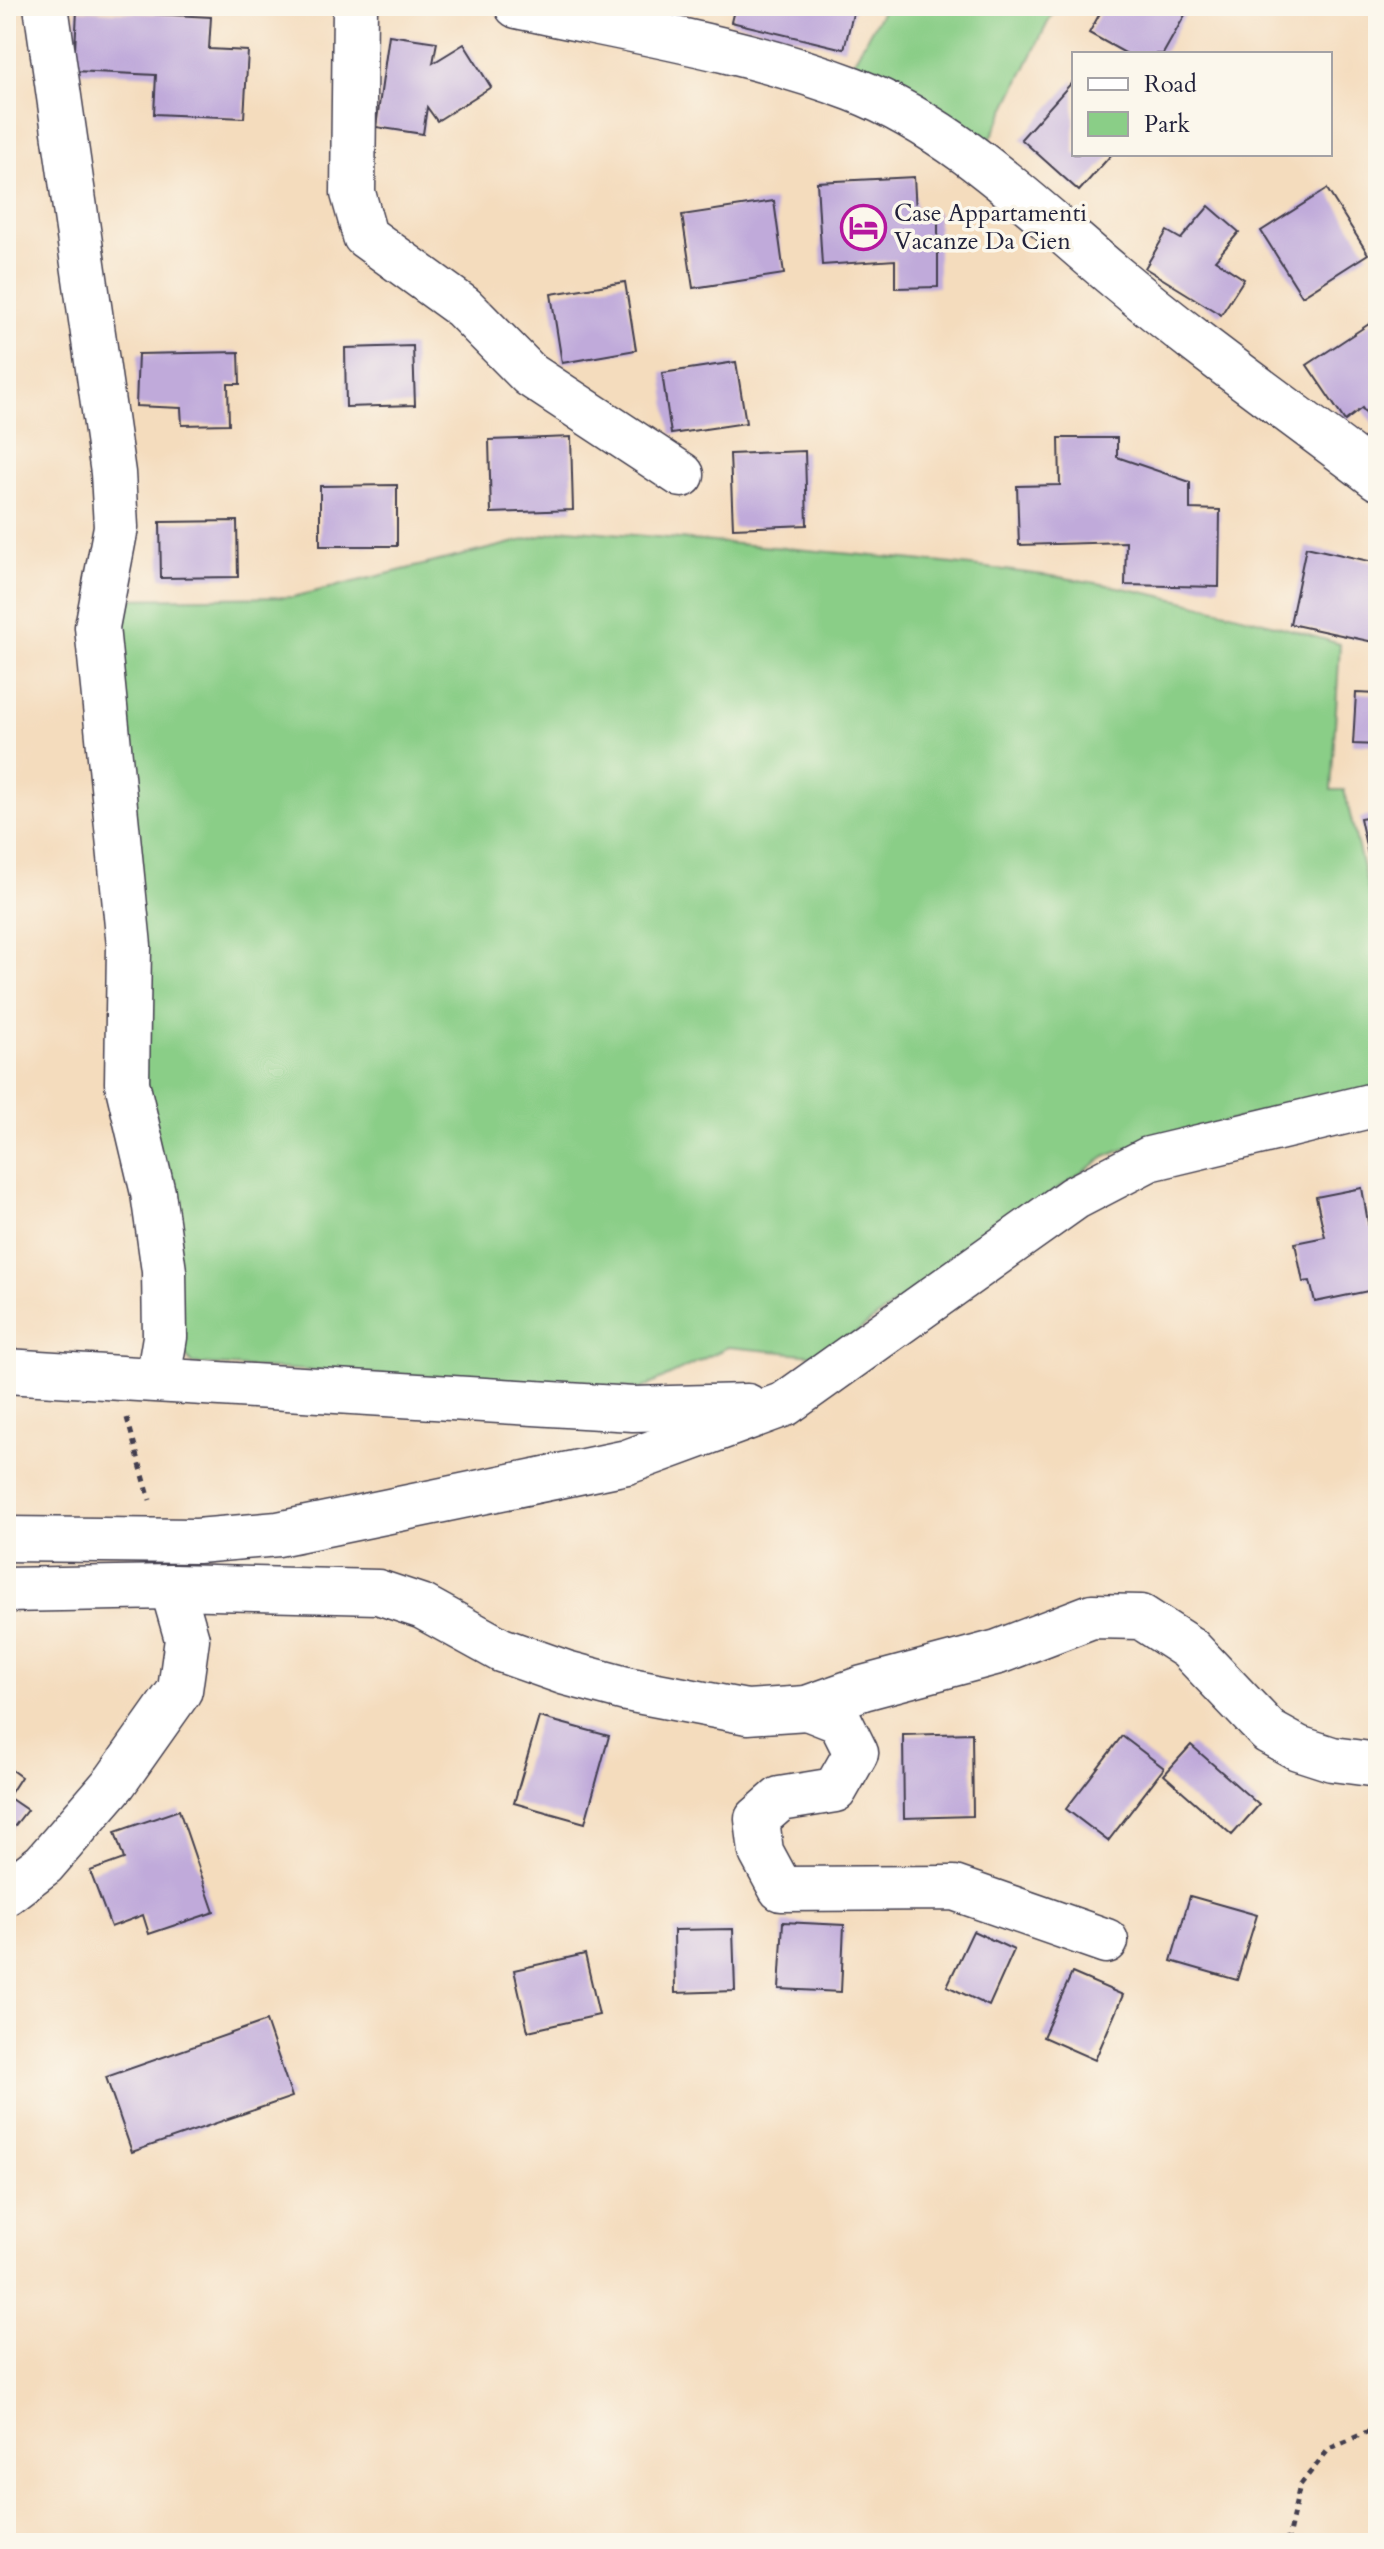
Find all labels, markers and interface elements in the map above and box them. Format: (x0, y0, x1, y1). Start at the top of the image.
legend (1072, 52, 1332, 156)
text: Road (1144, 68, 1197, 101)
text: Park (1144, 108, 1190, 141)
place label: Case Appartamenti Vacanze Da Cien (894, 197, 1087, 258)
hotel icon: Case Appartamenti Vacanze Da Cien (839, 203, 887, 251)

